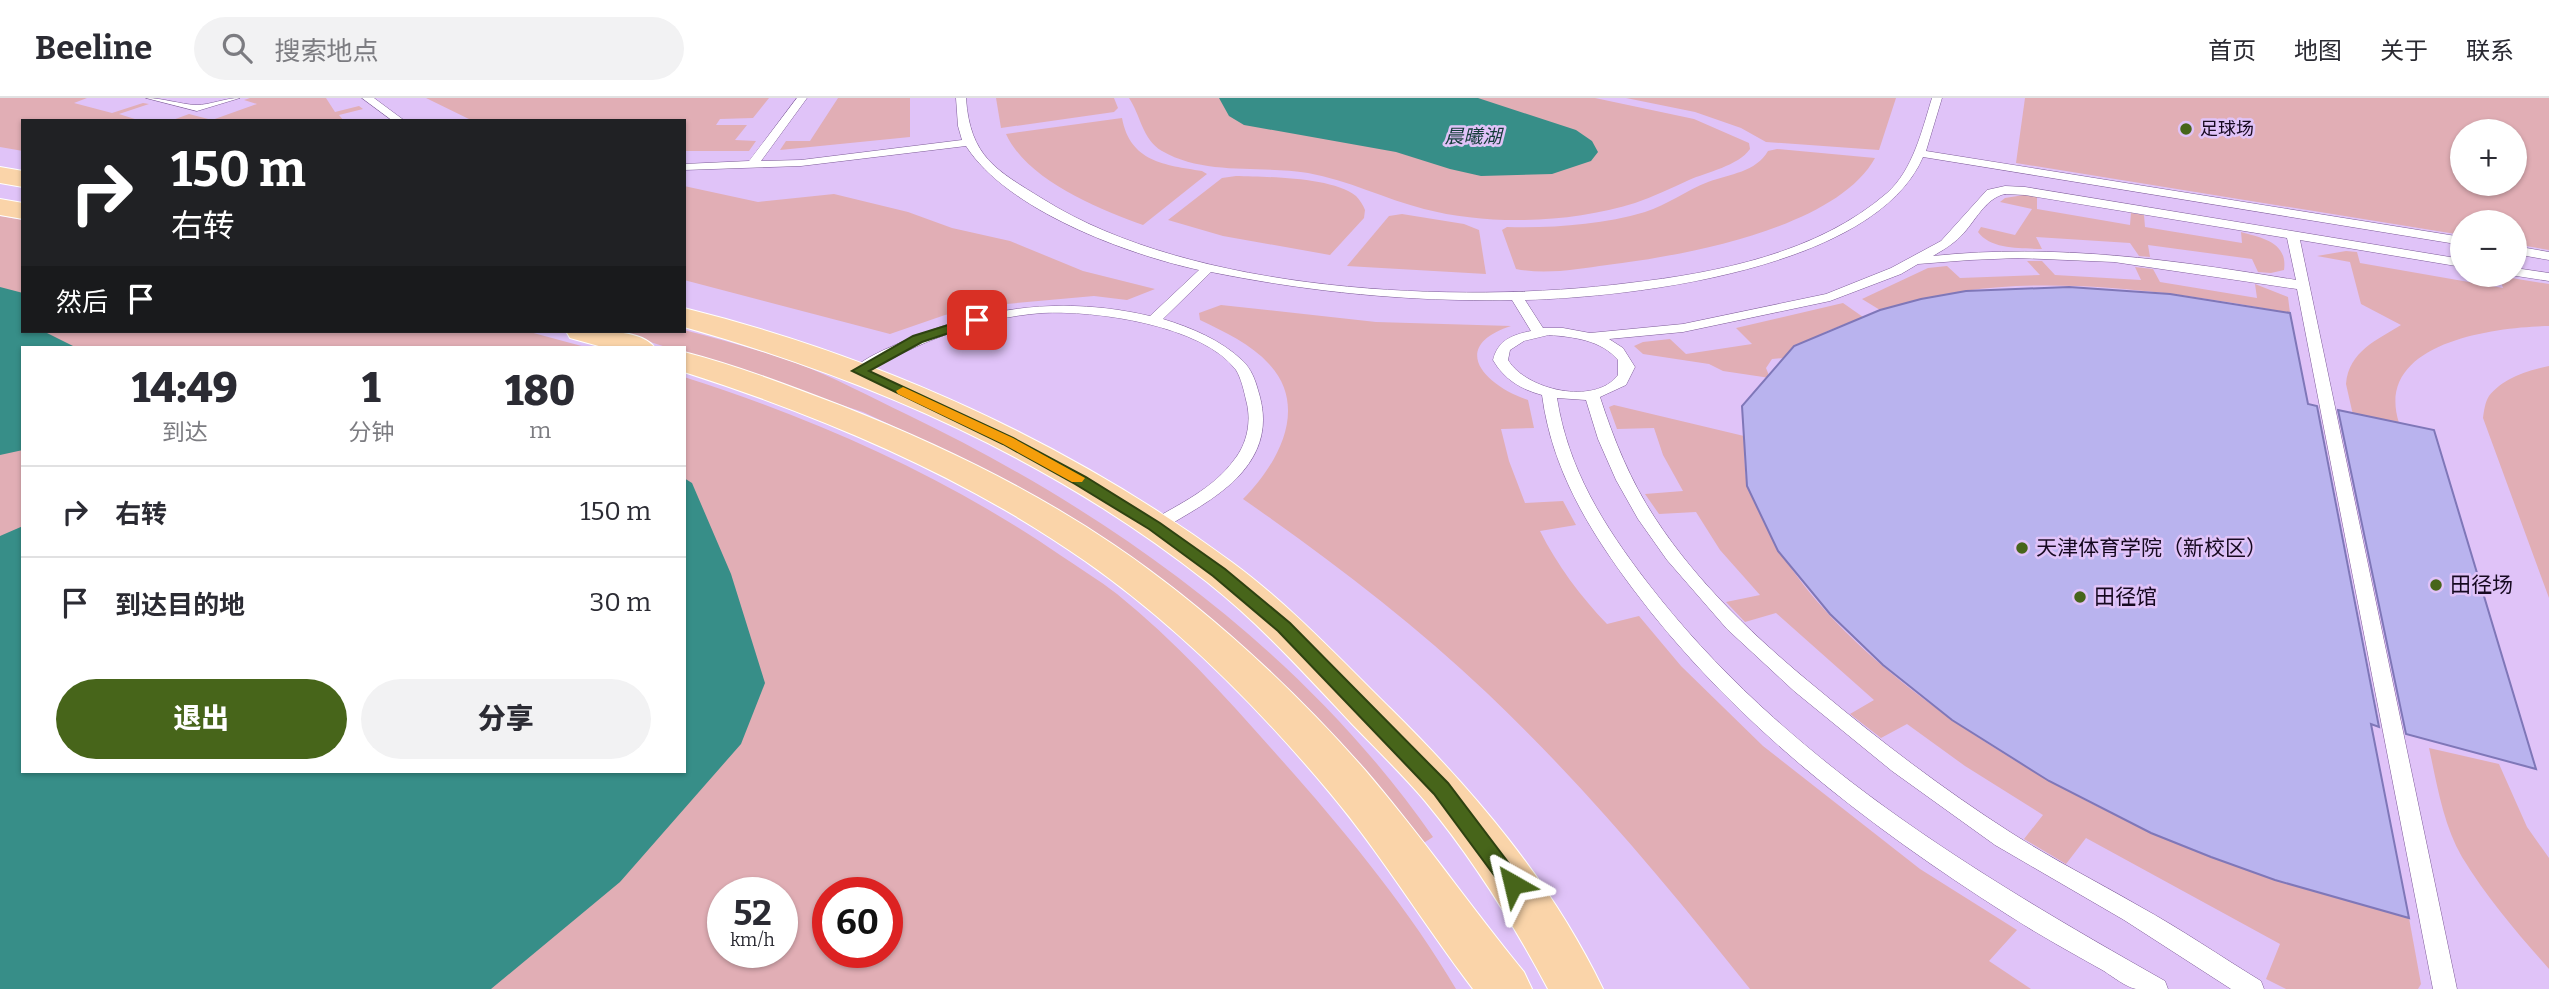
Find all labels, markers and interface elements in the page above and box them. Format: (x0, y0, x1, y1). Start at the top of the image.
search box (194, 17, 684, 80)
text: Beeline (35, 28, 152, 68)
icon: search (218, 29, 256, 67)
text: 搜索地点 (274, 36, 379, 67)
text: 首页 (2208, 37, 2256, 65)
text: 地图 (2294, 37, 2342, 65)
text: 关于 (2380, 37, 2428, 65)
text: 联系 (2466, 37, 2514, 65)
place label: 足球场 (2200, 118, 2254, 140)
map controls (2450, 119, 2527, 287)
button: + (2450, 119, 2527, 196)
marker: 足球场 (2178, 121, 2194, 137)
water label: 晨曦湖 (1444, 125, 1504, 148)
text: 150 m (171, 140, 306, 199)
icon: right (56, 147, 147, 238)
text: 右转 (171, 207, 235, 245)
button: − (2450, 210, 2527, 287)
icon: arrive (122, 280, 160, 318)
text: 然后 (56, 287, 108, 318)
pin (947, 290, 1007, 350)
icon: arrive (958, 301, 996, 339)
text: 14:49 (132, 363, 238, 413)
text: 1 (362, 363, 381, 413)
text: 180 (505, 366, 575, 416)
text: m (529, 416, 551, 444)
text: 到达 (162, 418, 208, 446)
text: 分钟 (348, 418, 394, 446)
icon: right (56, 493, 94, 531)
text: 150 m (580, 496, 651, 527)
text: 右转 (115, 499, 167, 530)
place label: 天津体育学院（新校区） (2036, 535, 2267, 561)
marker: 天津体育学院（新校区） (2014, 540, 2030, 556)
place label: 田径场 (2450, 572, 2513, 598)
marker: 田径场 (2428, 577, 2444, 593)
icon: arrive (56, 584, 94, 622)
place label: 田径馆 (2094, 584, 2157, 610)
text: 30 m (590, 587, 651, 618)
marker: 田径馆 (2072, 589, 2088, 605)
text: 到达目的地 (115, 590, 245, 621)
button: 退出 (56, 679, 347, 759)
button: 分享 (361, 679, 651, 759)
position arrow (1476, 847, 1550, 921)
speed limit sign: 60 (812, 877, 903, 968)
text: 52 (733, 892, 772, 934)
text: km/h (730, 929, 775, 951)

